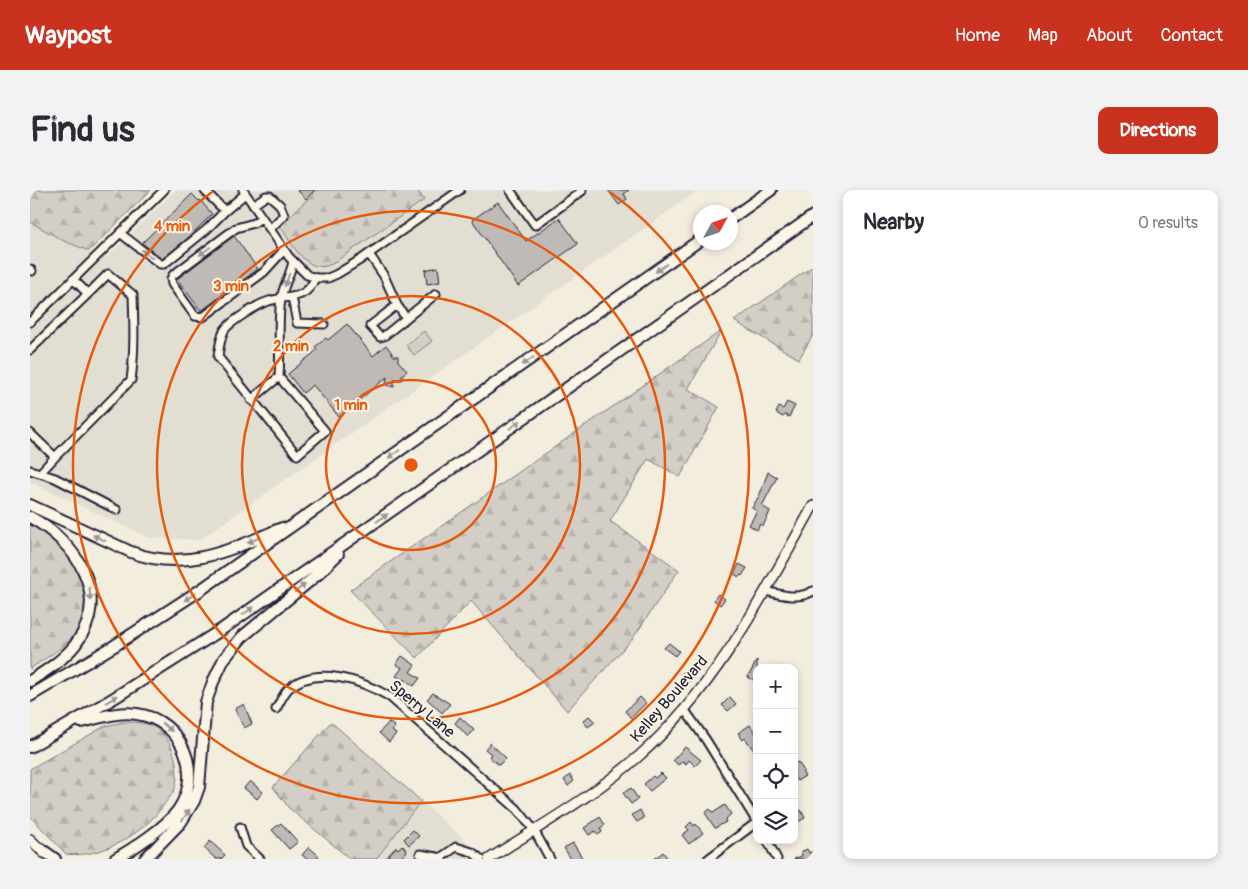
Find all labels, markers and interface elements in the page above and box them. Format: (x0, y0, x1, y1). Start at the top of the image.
text: Waypost (25, 21, 112, 50)
text: Home (955, 24, 1000, 47)
text: Map (1028, 24, 1058, 47)
text: About (1086, 24, 1132, 47)
text: Contact (1160, 24, 1223, 47)
button: Directions (1098, 107, 1218, 154)
text: Find us (30, 108, 135, 152)
north arrow (693, 205, 738, 250)
text: Nearby (863, 209, 924, 236)
text: 0 results (1138, 213, 1198, 233)
text: 4 min (154, 217, 191, 236)
one-way arrow (198, 246, 212, 256)
one-way arrow (141, 249, 154, 260)
one-way arrow (654, 263, 667, 273)
one-way arrow (283, 273, 291, 287)
text: 3 min (213, 277, 249, 296)
text: 2 min (273, 337, 309, 356)
one-way arrow (521, 356, 534, 366)
text: 1 min (334, 396, 368, 415)
one-way arrow (508, 420, 522, 430)
one-way arrow (388, 449, 401, 459)
centre of rings (402, 456, 420, 474)
one-way arrow (375, 513, 388, 523)
one-way arrow (92, 534, 107, 542)
one-way arrow (247, 536, 261, 544)
one-way arrow (294, 583, 307, 594)
one-way arrow (86, 586, 94, 602)
one-way arrow (183, 593, 196, 602)
one-way arrow (242, 606, 255, 616)
street label: Kelley Boulevard (626, 651, 712, 747)
map controls (753, 664, 798, 844)
button: + (753, 664, 798, 709)
street label: Sperry Lane (385, 676, 459, 742)
one-way arrow (105, 695, 119, 704)
button: − (753, 709, 798, 754)
one-way arrow (160, 722, 173, 733)
button: locate (753, 754, 798, 799)
button: layers (753, 799, 798, 844)
one-way arrow (181, 808, 191, 822)

